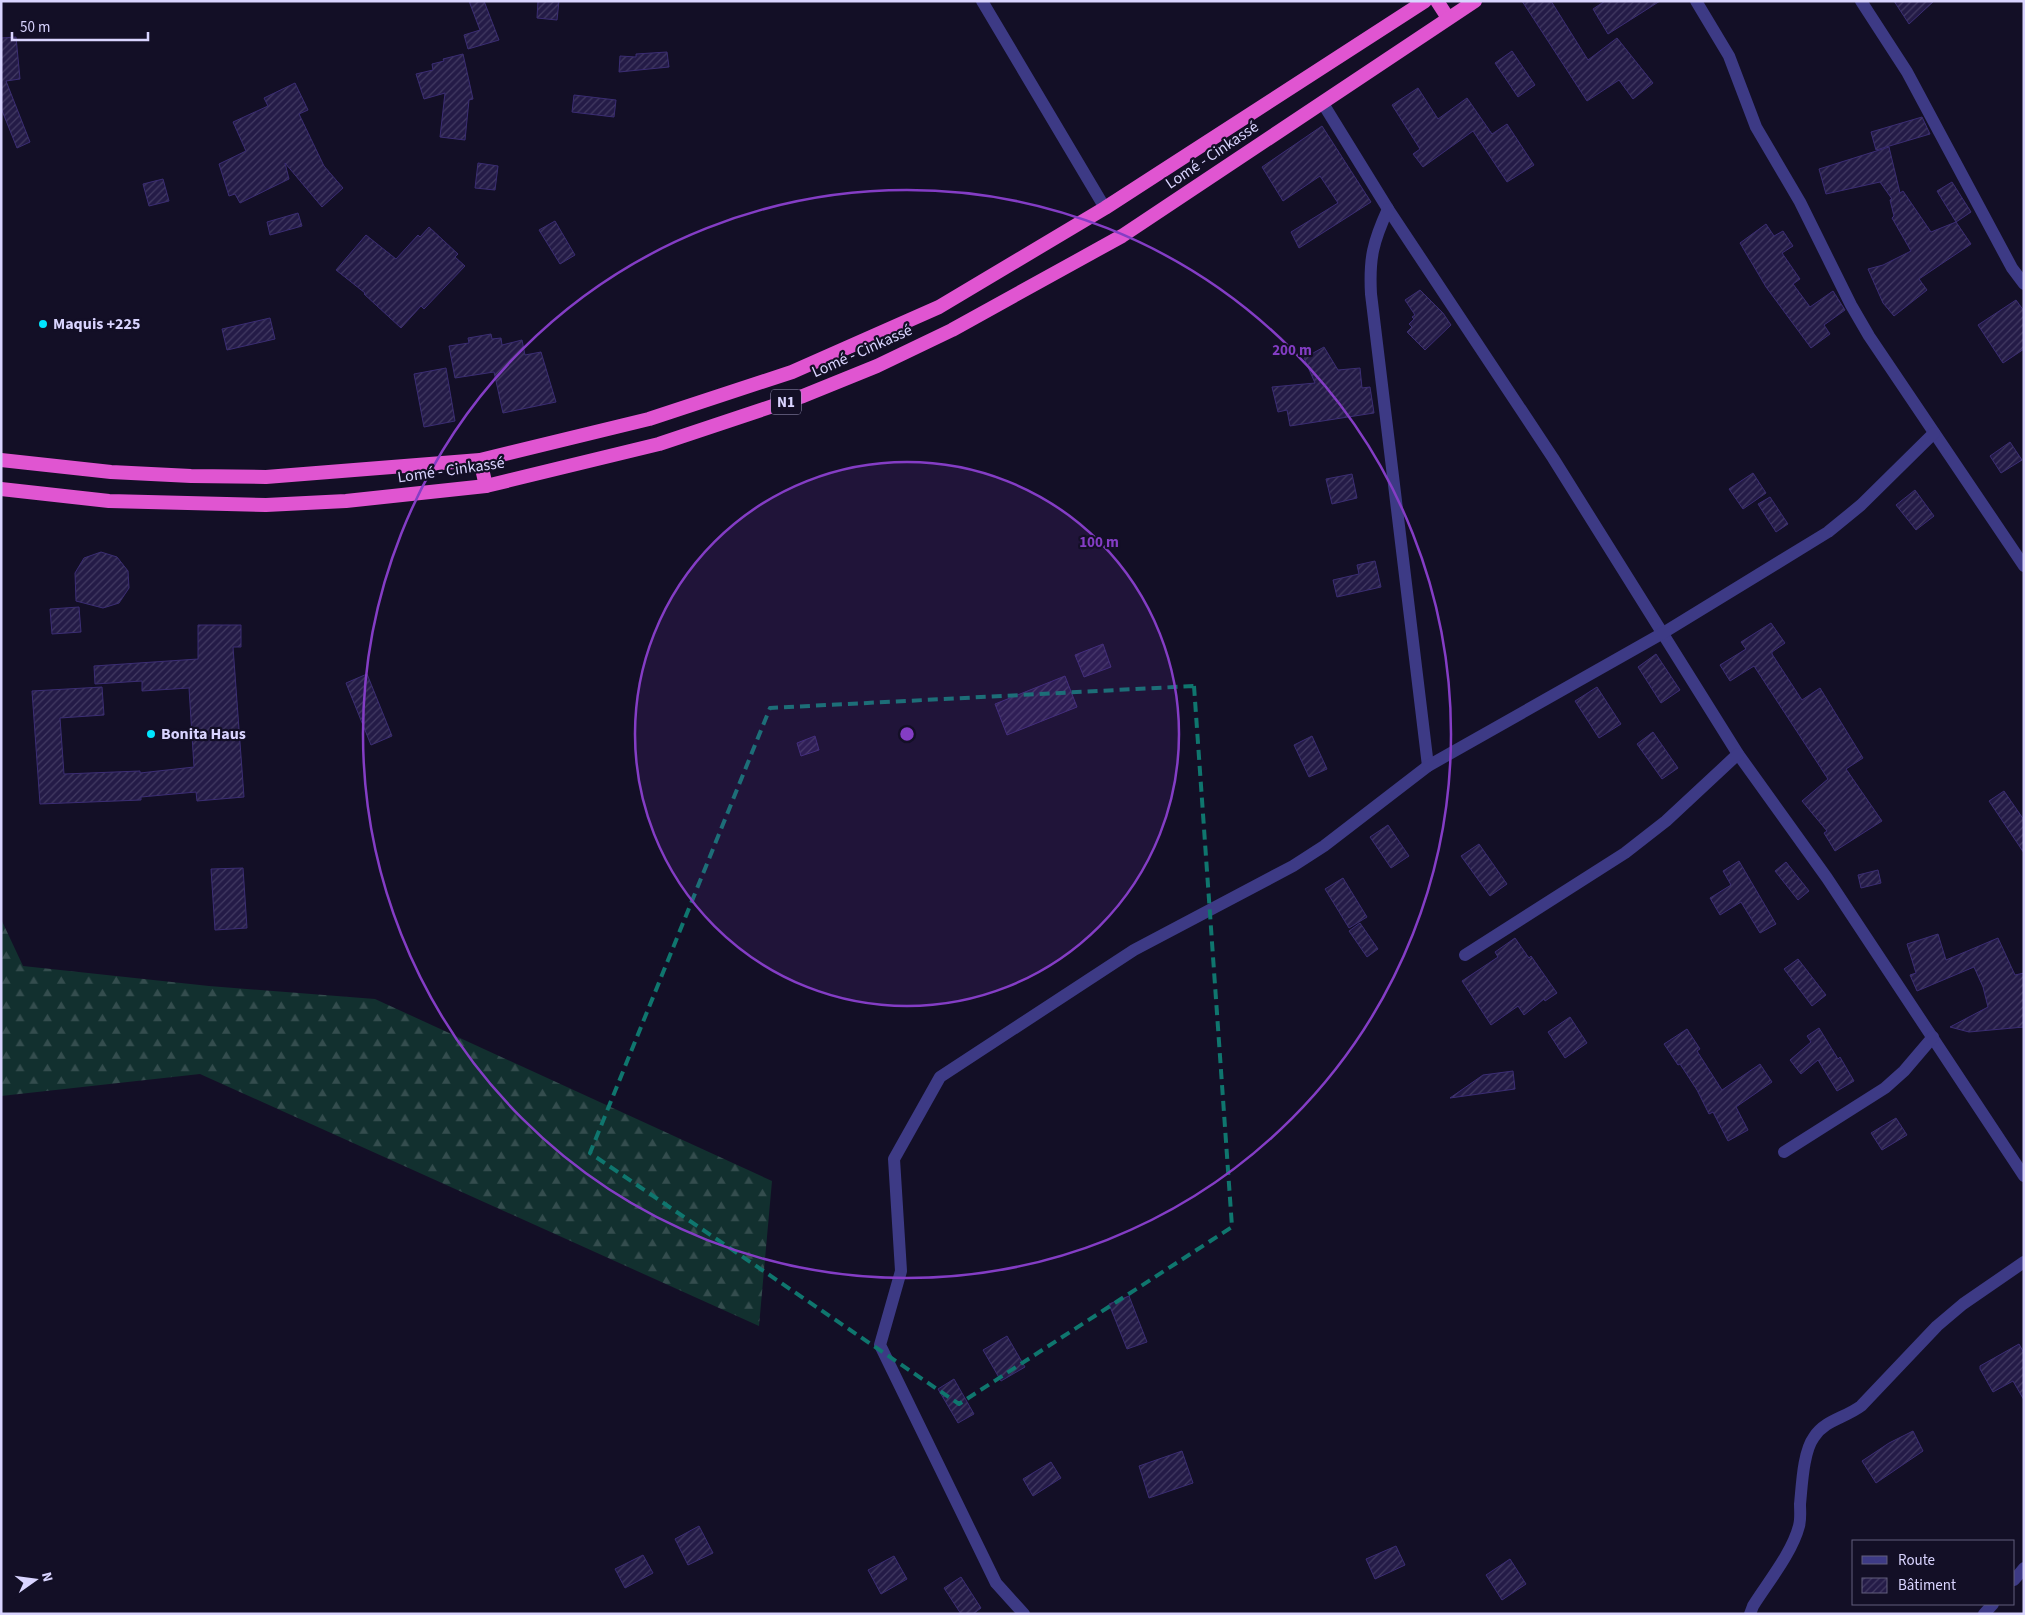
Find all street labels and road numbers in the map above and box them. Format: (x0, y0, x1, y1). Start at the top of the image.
street label: Lomé - Cinkassé (1161, 116, 1263, 194)
street label: Lomé - Cinkassé (808, 319, 916, 383)
road number: N1 (771, 390, 801, 414)
street label: Lomé - Cinkassé (396, 452, 506, 488)

